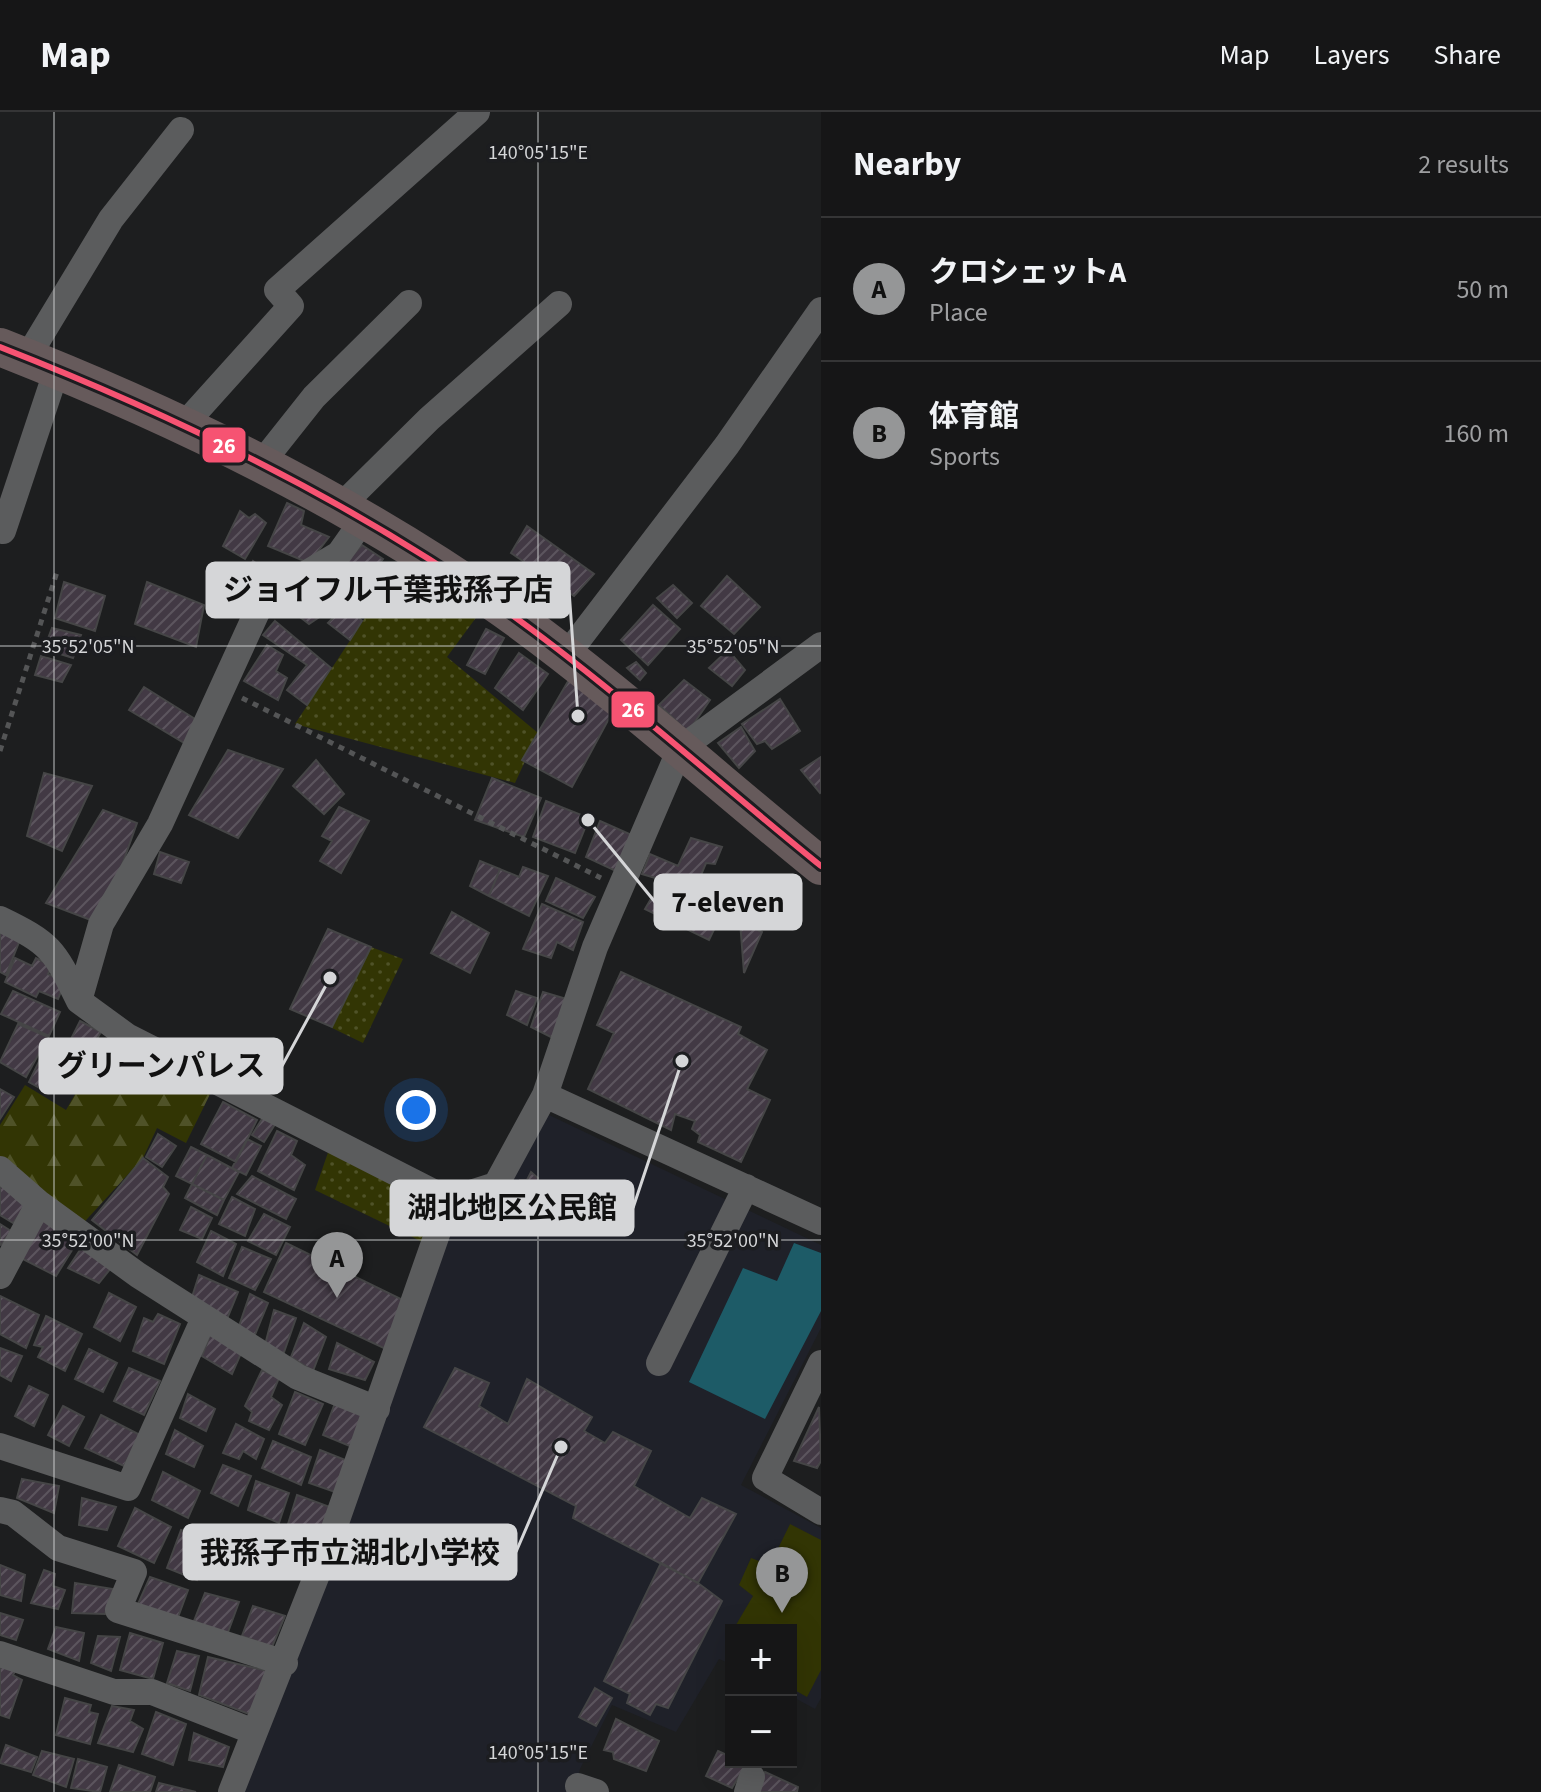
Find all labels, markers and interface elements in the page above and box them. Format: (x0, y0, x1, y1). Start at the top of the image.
text: Map (40, 28, 111, 82)
text: Map (1219, 35, 1269, 75)
text: Layers (1313, 35, 1389, 75)
text: Share (1433, 35, 1501, 75)
text: 140°05'15"E (488, 139, 588, 167)
text: Nearby (853, 140, 961, 189)
text: 2 results (1418, 146, 1509, 183)
text: クロシェットA (929, 251, 1126, 294)
text: A (872, 271, 886, 308)
text: 50 m (1456, 271, 1509, 308)
text: Place (929, 294, 988, 331)
text: 体育館 (929, 395, 1019, 438)
text: B (871, 415, 887, 452)
text: 160 m (1443, 415, 1509, 452)
line badge: 26 (201, 426, 247, 464)
text: 26 (212, 430, 236, 462)
text: Sports (929, 438, 1000, 475)
callout: ジョイフル千葉我孫子店 (207, 563, 569, 617)
text: ジョイフル千葉我孫子店 (223, 569, 553, 612)
text: 35°52'05"N (42, 633, 134, 661)
text: 35°52'05"N (687, 633, 779, 661)
line badge: 26 (610, 690, 656, 729)
text: 26 (621, 694, 645, 726)
callout: 7-eleven (655, 875, 801, 929)
text: 7-eleven (671, 881, 785, 924)
callout: グリーンパレス (40, 1039, 282, 1093)
text: グリーンパレス (57, 1045, 265, 1088)
your location (396, 1090, 436, 1130)
callout: 湖北地区公民館 (391, 1181, 633, 1235)
text: 湖北地区公民館 (407, 1187, 617, 1230)
text: 35°52'00"N (42, 1227, 134, 1255)
text: 35°52'00"N (687, 1227, 779, 1255)
pin: A (311, 1232, 363, 1298)
callout: 我孫子市立湖北小学校 (184, 1525, 516, 1579)
text: 我孫子市立湖北小学校 (200, 1532, 500, 1575)
pin: B (756, 1547, 808, 1613)
map controls (725, 1624, 797, 1768)
button: + (725, 1624, 797, 1696)
button: − (725, 1696, 797, 1768)
text: 140°05'15"E (488, 1739, 588, 1767)

